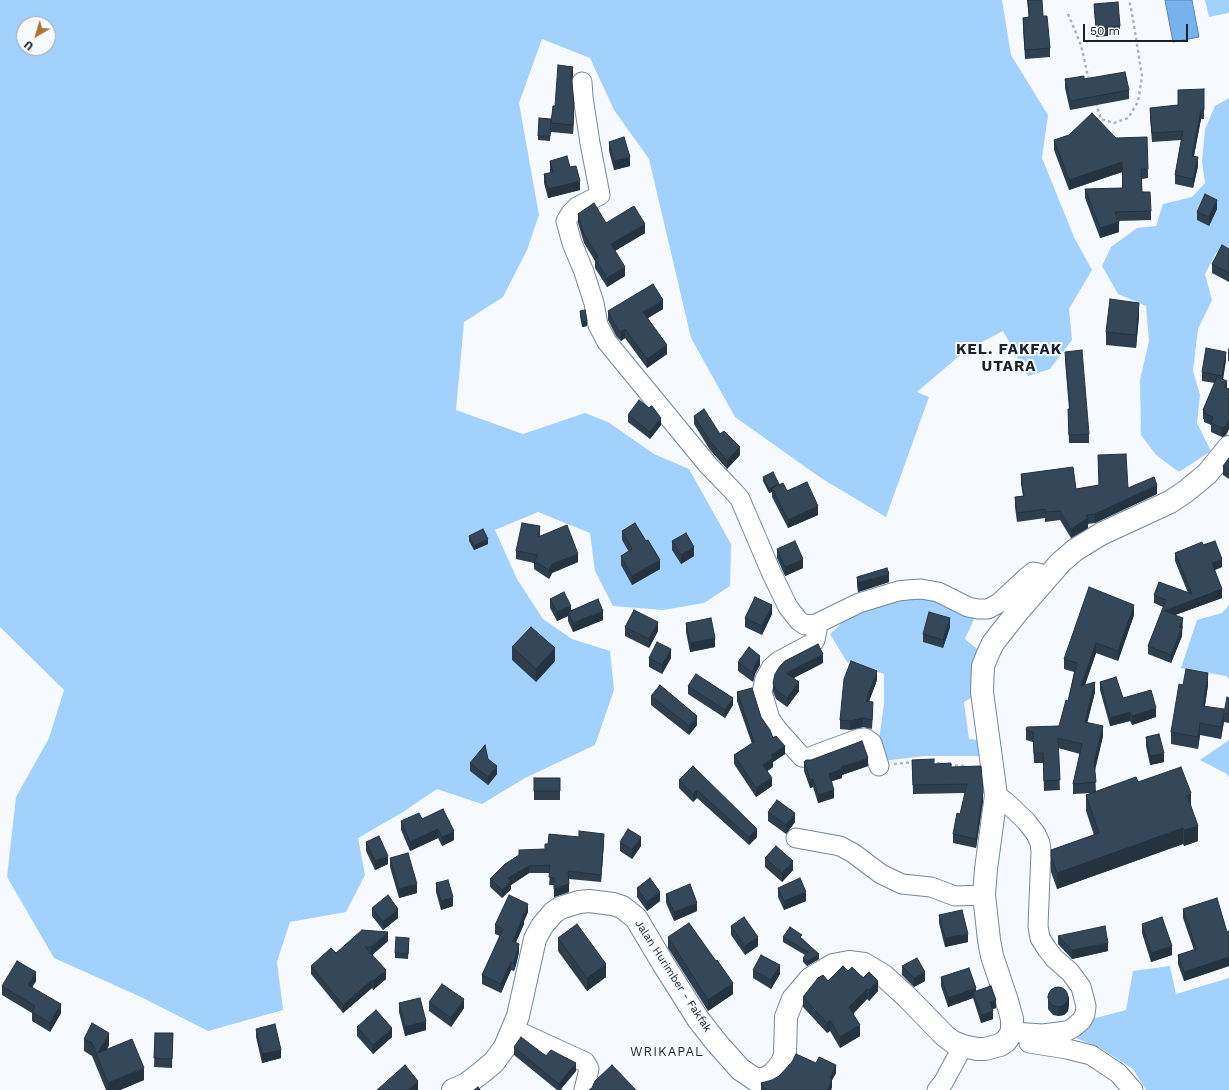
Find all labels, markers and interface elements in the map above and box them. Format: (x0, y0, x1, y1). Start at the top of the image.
north arrow (16, 16, 56, 56)
scale bar (1085, 16, 1190, 42)
text: 50 m (1090, 24, 1120, 38)
text: U (22, 38, 36, 53)
district label: KEL. FAKFAK UTARA (956, 341, 1062, 376)
street label: Jalan Hurimber - Fakfak (632, 917, 714, 1035)
district label: WRIKAPAL (630, 1044, 704, 1060)

